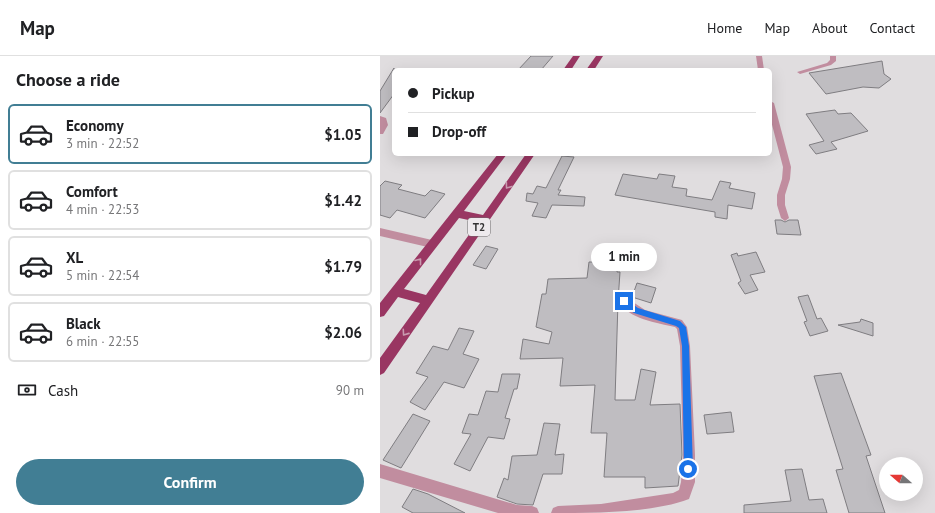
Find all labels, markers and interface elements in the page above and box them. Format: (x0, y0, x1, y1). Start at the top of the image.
text: Map (20, 16, 55, 40)
text: Home (707, 19, 742, 37)
text: Map (764, 19, 790, 37)
text: About (812, 19, 848, 37)
text: Contact (870, 19, 915, 37)
text: Choose a ride (16, 68, 120, 91)
text: Pickup (432, 84, 475, 103)
icon: car (18, 116, 54, 152)
text: Economy (66, 116, 124, 135)
text: Drop-off (432, 122, 486, 141)
text: $1.05 (324, 125, 362, 144)
text: 3 min · 22:52 (66, 135, 139, 152)
one-way arrow (506, 181, 513, 188)
icon: car (18, 182, 54, 218)
text: Comfort (66, 182, 118, 201)
text: $1.42 (324, 191, 362, 210)
text: 4 min · 22:53 (66, 201, 139, 218)
road number: T2 (468, 218, 490, 236)
callout: 1 min (591, 243, 657, 271)
icon: car (18, 248, 54, 284)
text: XL (66, 248, 83, 267)
text: 1 min (608, 248, 640, 265)
text: $1.79 (324, 257, 362, 276)
one-way arrow (415, 259, 422, 266)
text: 5 min · 22:54 (66, 267, 139, 284)
route end (615, 292, 633, 310)
icon: car (18, 314, 54, 350)
text: Black (66, 314, 101, 333)
text: $2.06 (324, 323, 362, 342)
one-way arrow (403, 328, 410, 335)
text: 6 min · 22:55 (66, 333, 139, 350)
icon: cash (16, 379, 38, 401)
text: Cash (48, 381, 78, 400)
text: 90 m (336, 382, 364, 399)
north arrow (879, 457, 923, 501)
map controls (879, 457, 923, 501)
button: Confirm (16, 459, 364, 505)
route start (679, 460, 697, 478)

